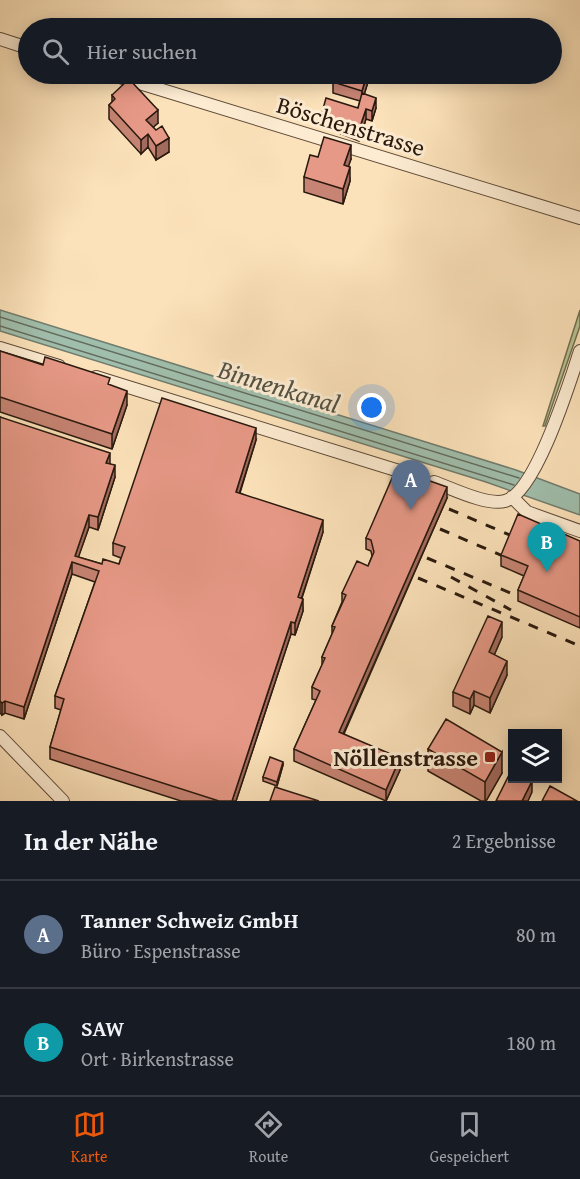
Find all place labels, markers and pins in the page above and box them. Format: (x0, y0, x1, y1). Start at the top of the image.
pin: A (392, 460, 430, 510)
pin: B (528, 522, 566, 572)
place label: Nöllenstrasse (333, 740, 478, 775)
marker: Nöllenstrasse (483, 750, 497, 764)

